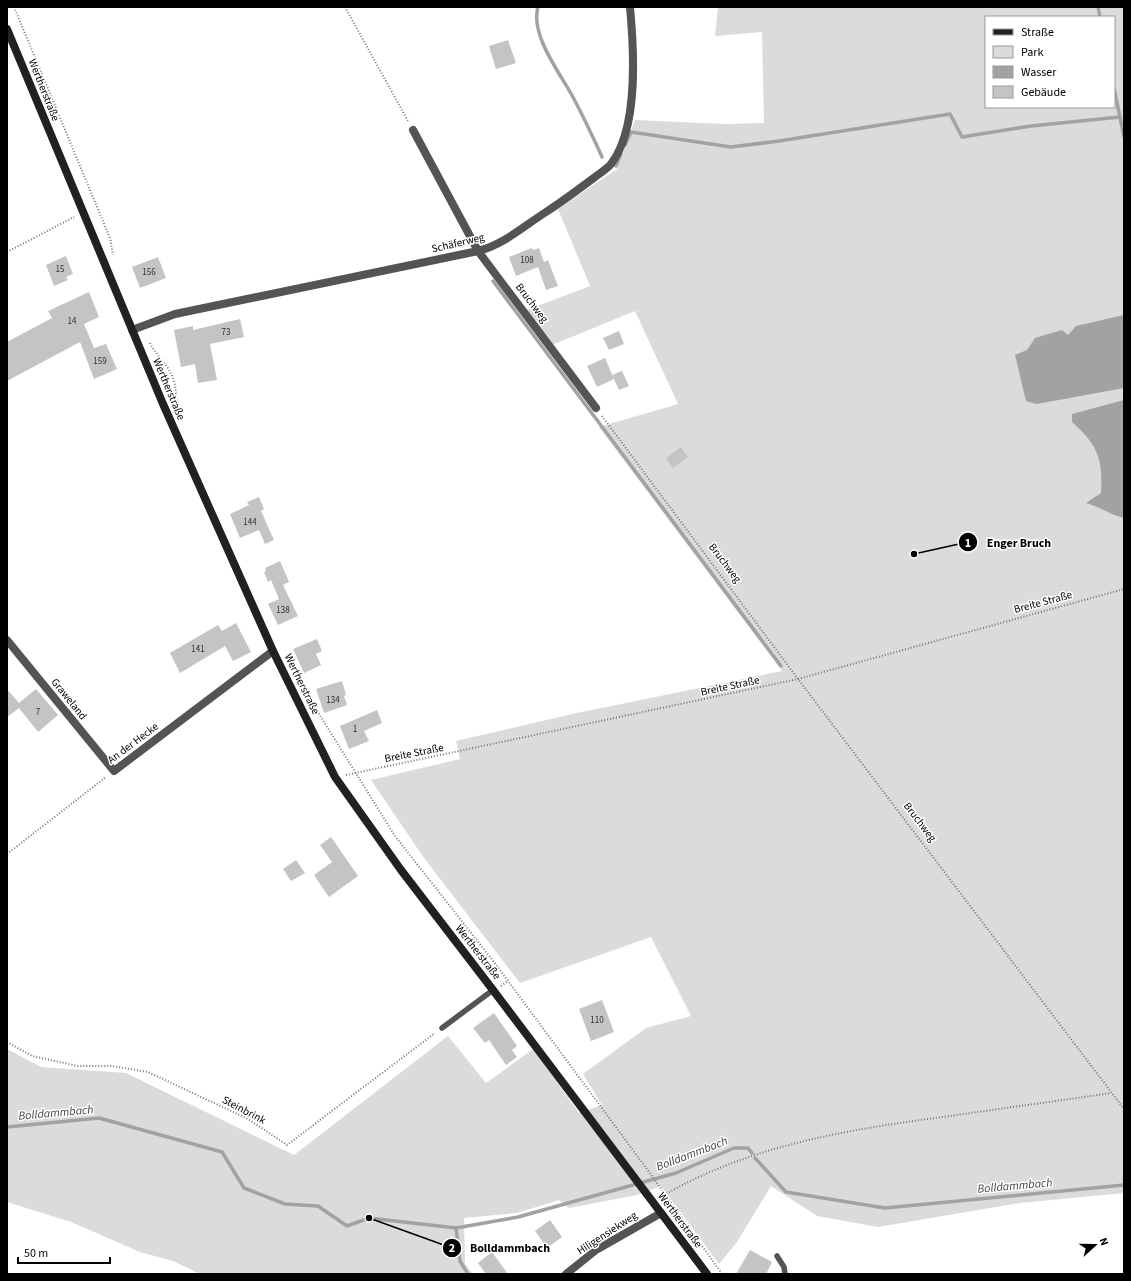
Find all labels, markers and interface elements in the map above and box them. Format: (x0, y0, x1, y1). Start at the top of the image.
legend (985, 16, 1115, 108)
text: Straße (1021, 24, 1054, 41)
text: Park (1021, 44, 1043, 61)
street label: Wertherstraße (25, 57, 63, 124)
text: Wasser (1021, 64, 1057, 81)
text: Gebäude (1021, 84, 1066, 101)
street label: Schäferweg (430, 230, 486, 256)
house number: 108 (520, 254, 534, 267)
house number: 15 (56, 263, 65, 276)
house number: 156 (142, 266, 156, 279)
street label: Bruchweg (512, 280, 552, 326)
house number: 14 (68, 315, 77, 328)
house number: 73 (222, 326, 231, 339)
house number: 159 (93, 355, 107, 368)
street label: Wertherstraße (149, 356, 189, 423)
house number: 144 (243, 516, 257, 529)
callout: Enger Bruch (958, 530, 1059, 554)
text: 1 (965, 535, 971, 552)
text: Enger Bruch (987, 535, 1051, 552)
street label: Bruchweg (705, 540, 745, 586)
street label: Breite Straße (1012, 587, 1074, 617)
house number: 138 (276, 604, 290, 617)
house number: 141 (191, 643, 205, 656)
street label: Wertherstraße (281, 651, 323, 717)
street label: Breite Straße (699, 672, 761, 700)
street label: Graweland (48, 675, 90, 723)
house number: 134 (326, 694, 340, 707)
house number: 7 (36, 706, 41, 719)
street label: An der Hecke (104, 719, 162, 767)
house number: 1 (353, 723, 357, 736)
street label: Breite Straße (383, 740, 445, 766)
street label: Bruchweg (900, 799, 940, 845)
street label: Wertherstraße (452, 921, 505, 983)
house number: 110 (590, 1014, 604, 1027)
street label: Steinbrink (220, 1092, 269, 1128)
water label: Bolldammbach (18, 1101, 94, 1125)
water label: Bolldammbach (654, 1133, 730, 1175)
water label: Bolldammbach (977, 1174, 1053, 1198)
street label: Wertherstraße (654, 1189, 706, 1251)
street label: Hiligensiekweg (574, 1208, 640, 1258)
north arrow (1075, 1225, 1115, 1265)
text: N (1096, 1235, 1112, 1248)
callout: Bolldammbach (442, 1236, 558, 1260)
scale bar (18, 1239, 110, 1265)
text: 2 (449, 1240, 455, 1257)
text: Bolldammbach (470, 1240, 550, 1257)
text: 50 m (24, 1245, 48, 1262)

